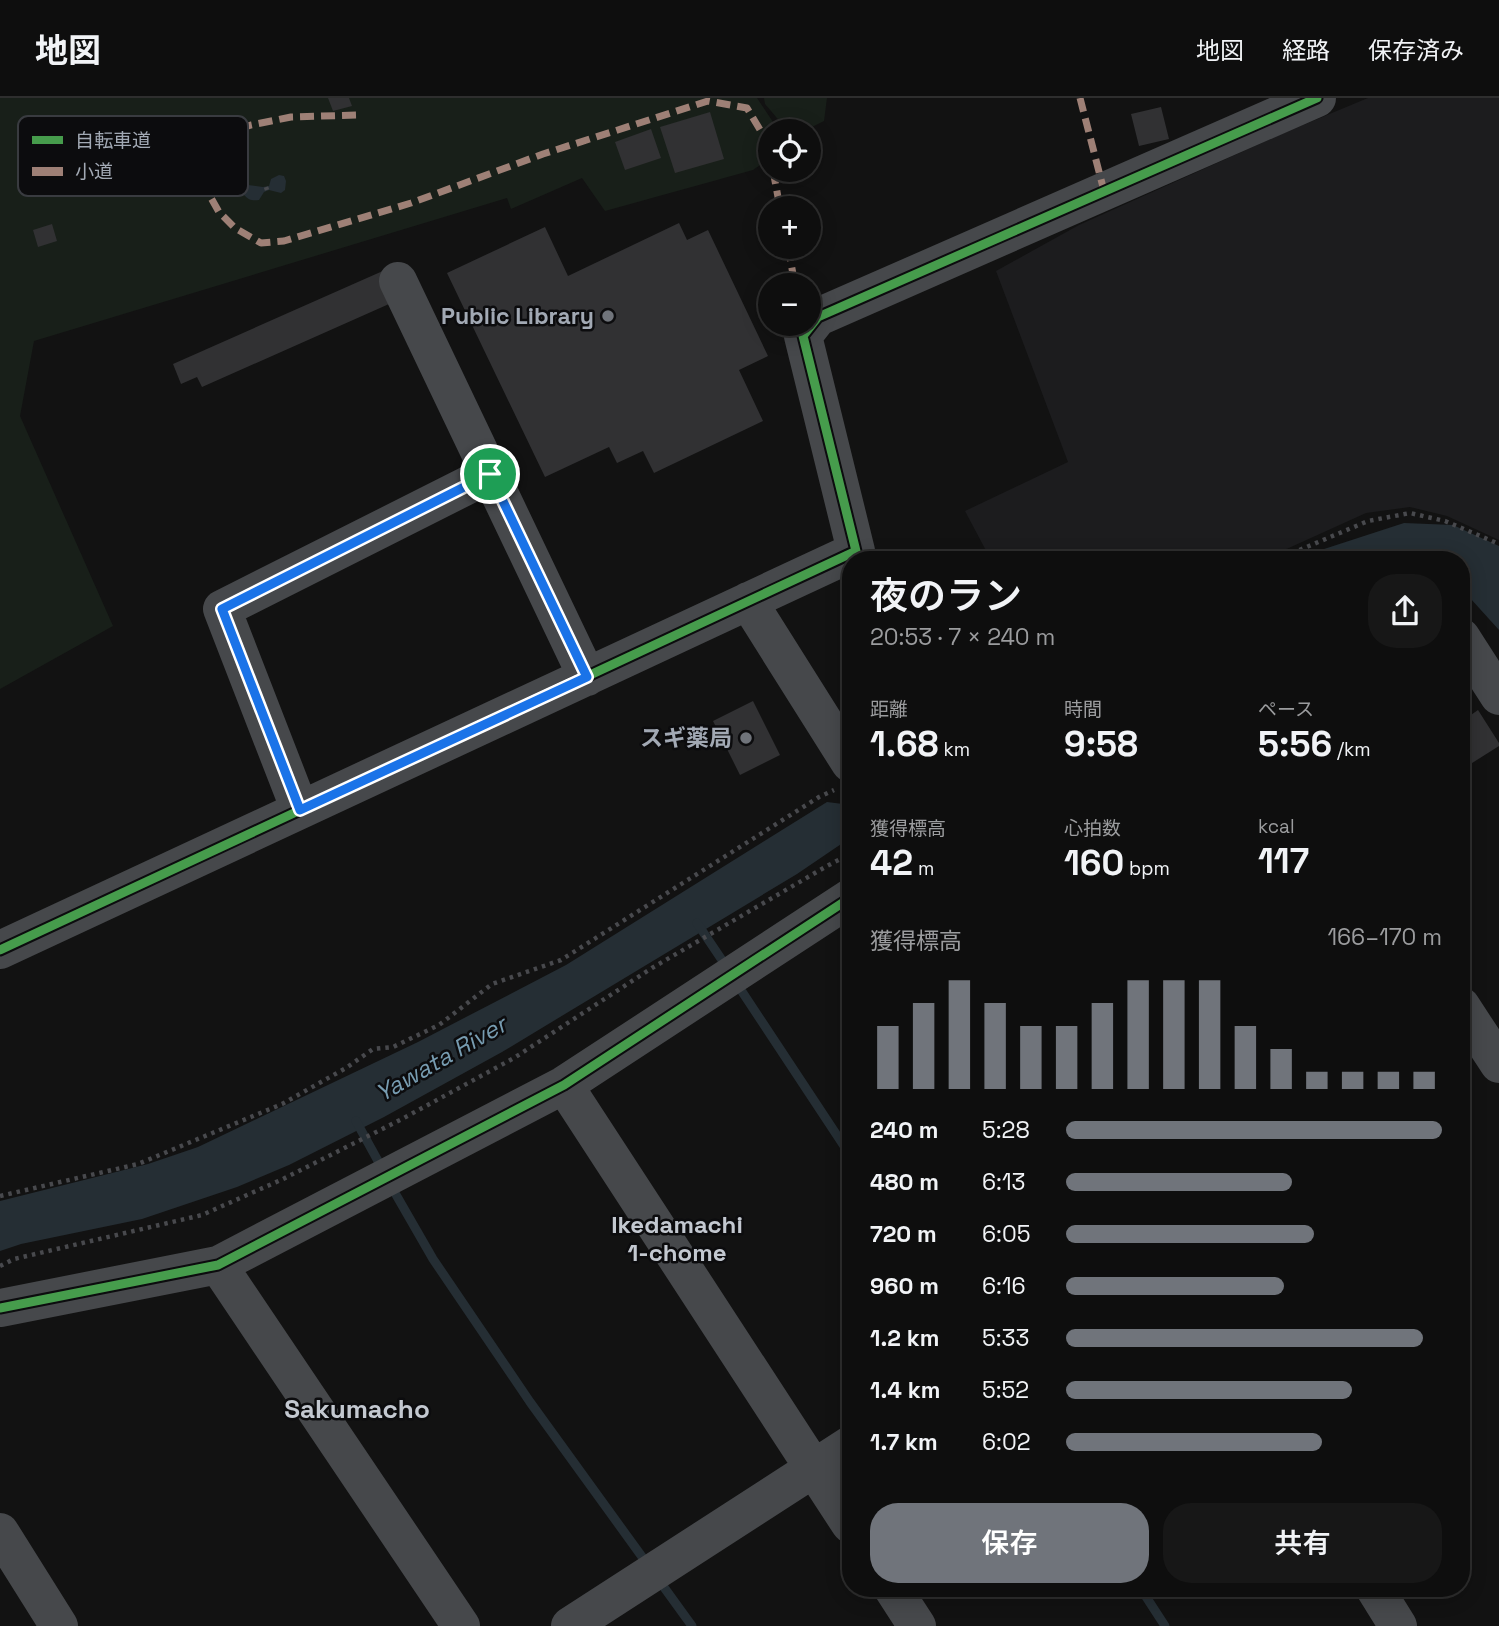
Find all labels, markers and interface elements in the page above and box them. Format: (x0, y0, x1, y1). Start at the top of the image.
text: 地図 (35, 30, 101, 72)
text: 地図 (1196, 35, 1244, 66)
text: 経路 (1282, 35, 1330, 66)
text: 保存済み (1368, 35, 1464, 66)
legend (18, 116, 248, 196)
map controls (758, 119, 821, 336)
button: locate (758, 119, 821, 182)
text: 自転車道 (75, 128, 151, 153)
text: 小道 (75, 159, 113, 184)
button: + (758, 196, 821, 259)
button: − (758, 273, 821, 336)
place label: Public Library (441, 301, 594, 331)
marker: Public Library (600, 308, 616, 324)
pin (460, 444, 520, 504)
icon: arrive (471, 455, 509, 493)
text: 夜のラン (870, 572, 1022, 620)
button: share (1368, 574, 1442, 648)
text: 20:53 · 7 × 240 m (870, 622, 1055, 652)
text: 距離 (870, 697, 908, 722)
text: 時間 (1064, 697, 1102, 722)
text: ペース (1258, 697, 1314, 722)
text: 1.68 (870, 722, 939, 766)
text: 9:58 (1064, 722, 1138, 766)
text: 5:56 (1258, 722, 1332, 766)
place label: スギ薬局 (640, 723, 732, 753)
marker: スギ薬局 (738, 730, 754, 746)
text: km (939, 737, 970, 762)
text: /km (1332, 737, 1371, 762)
text: kcal (1258, 814, 1295, 839)
text: 獲得標高 (870, 816, 946, 841)
text: 心拍数 (1064, 816, 1121, 841)
text: 117 (1258, 839, 1309, 883)
text: 42 (870, 841, 913, 885)
text: 160 (1064, 841, 1124, 885)
text: m (913, 856, 934, 881)
text: bpm (1124, 856, 1170, 881)
text: 166–170 m (1327, 922, 1442, 952)
text: 獲得標高 (870, 926, 962, 956)
water label: Yawata River (370, 1007, 514, 1108)
text: 240 m (870, 1115, 938, 1145)
text: 5:28 (982, 1115, 1030, 1145)
text: 480 m (870, 1167, 939, 1197)
text: 6:13 (982, 1167, 1025, 1197)
district label: Ikedamachi 1-chome (611, 1209, 743, 1268)
text: 720 m (870, 1219, 937, 1249)
text: 6:05 (982, 1219, 1030, 1249)
text: 960 m (870, 1271, 939, 1301)
text: 6:16 (982, 1271, 1026, 1301)
text: 1.2 km (870, 1323, 939, 1353)
text: 5:33 (982, 1323, 1029, 1353)
text: 1.4 km (870, 1375, 940, 1405)
text: 5:52 (982, 1375, 1029, 1405)
district label: Sakumacho (284, 1392, 430, 1426)
text: 1.7 km (870, 1427, 938, 1457)
text: 6:02 (982, 1427, 1031, 1457)
button: 保存 (870, 1503, 1149, 1583)
button: 共有 (1163, 1503, 1442, 1583)

